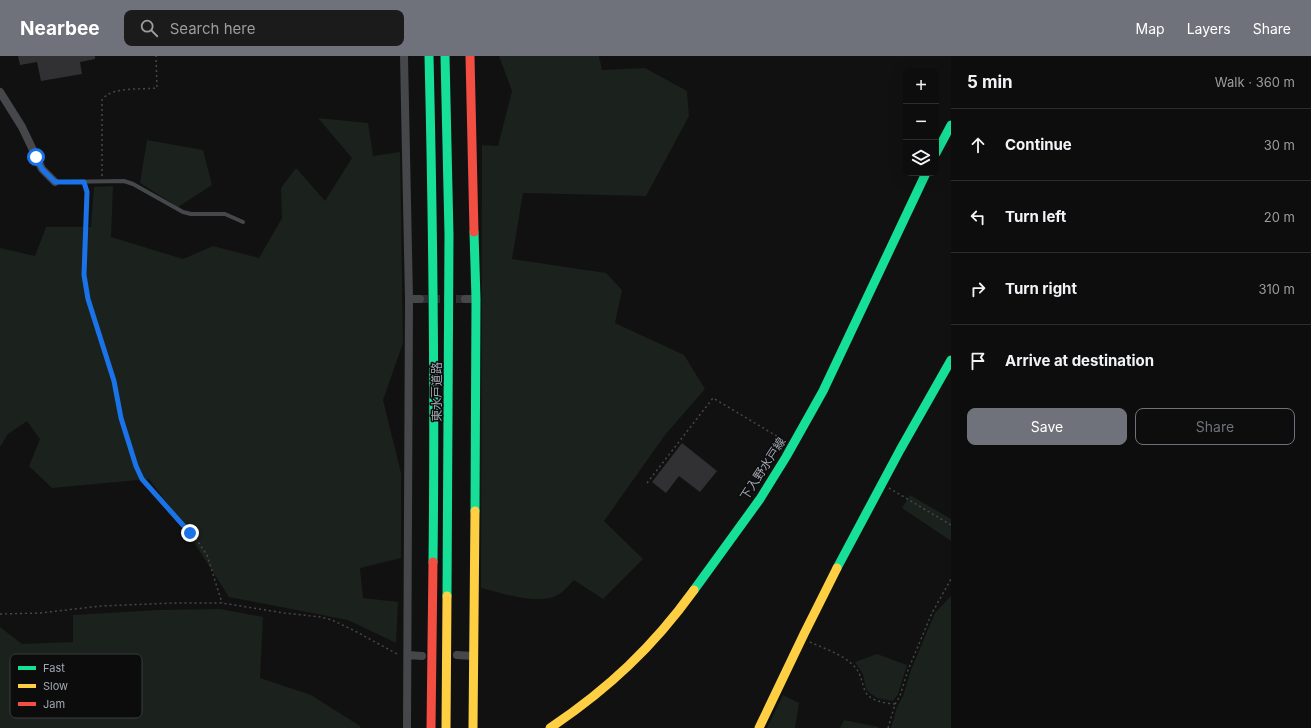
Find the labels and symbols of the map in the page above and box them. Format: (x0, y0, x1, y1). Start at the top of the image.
route start (27, 148, 45, 166)
street label: 東水戸道路 (429, 362, 444, 422)
street label: 下入野水戸線 (737, 434, 788, 503)
route end (181, 524, 199, 542)
legend (10, 654, 142, 718)
text: Fast (43, 661, 65, 675)
text: Slow (43, 679, 68, 693)
text: Jam (43, 697, 65, 711)

